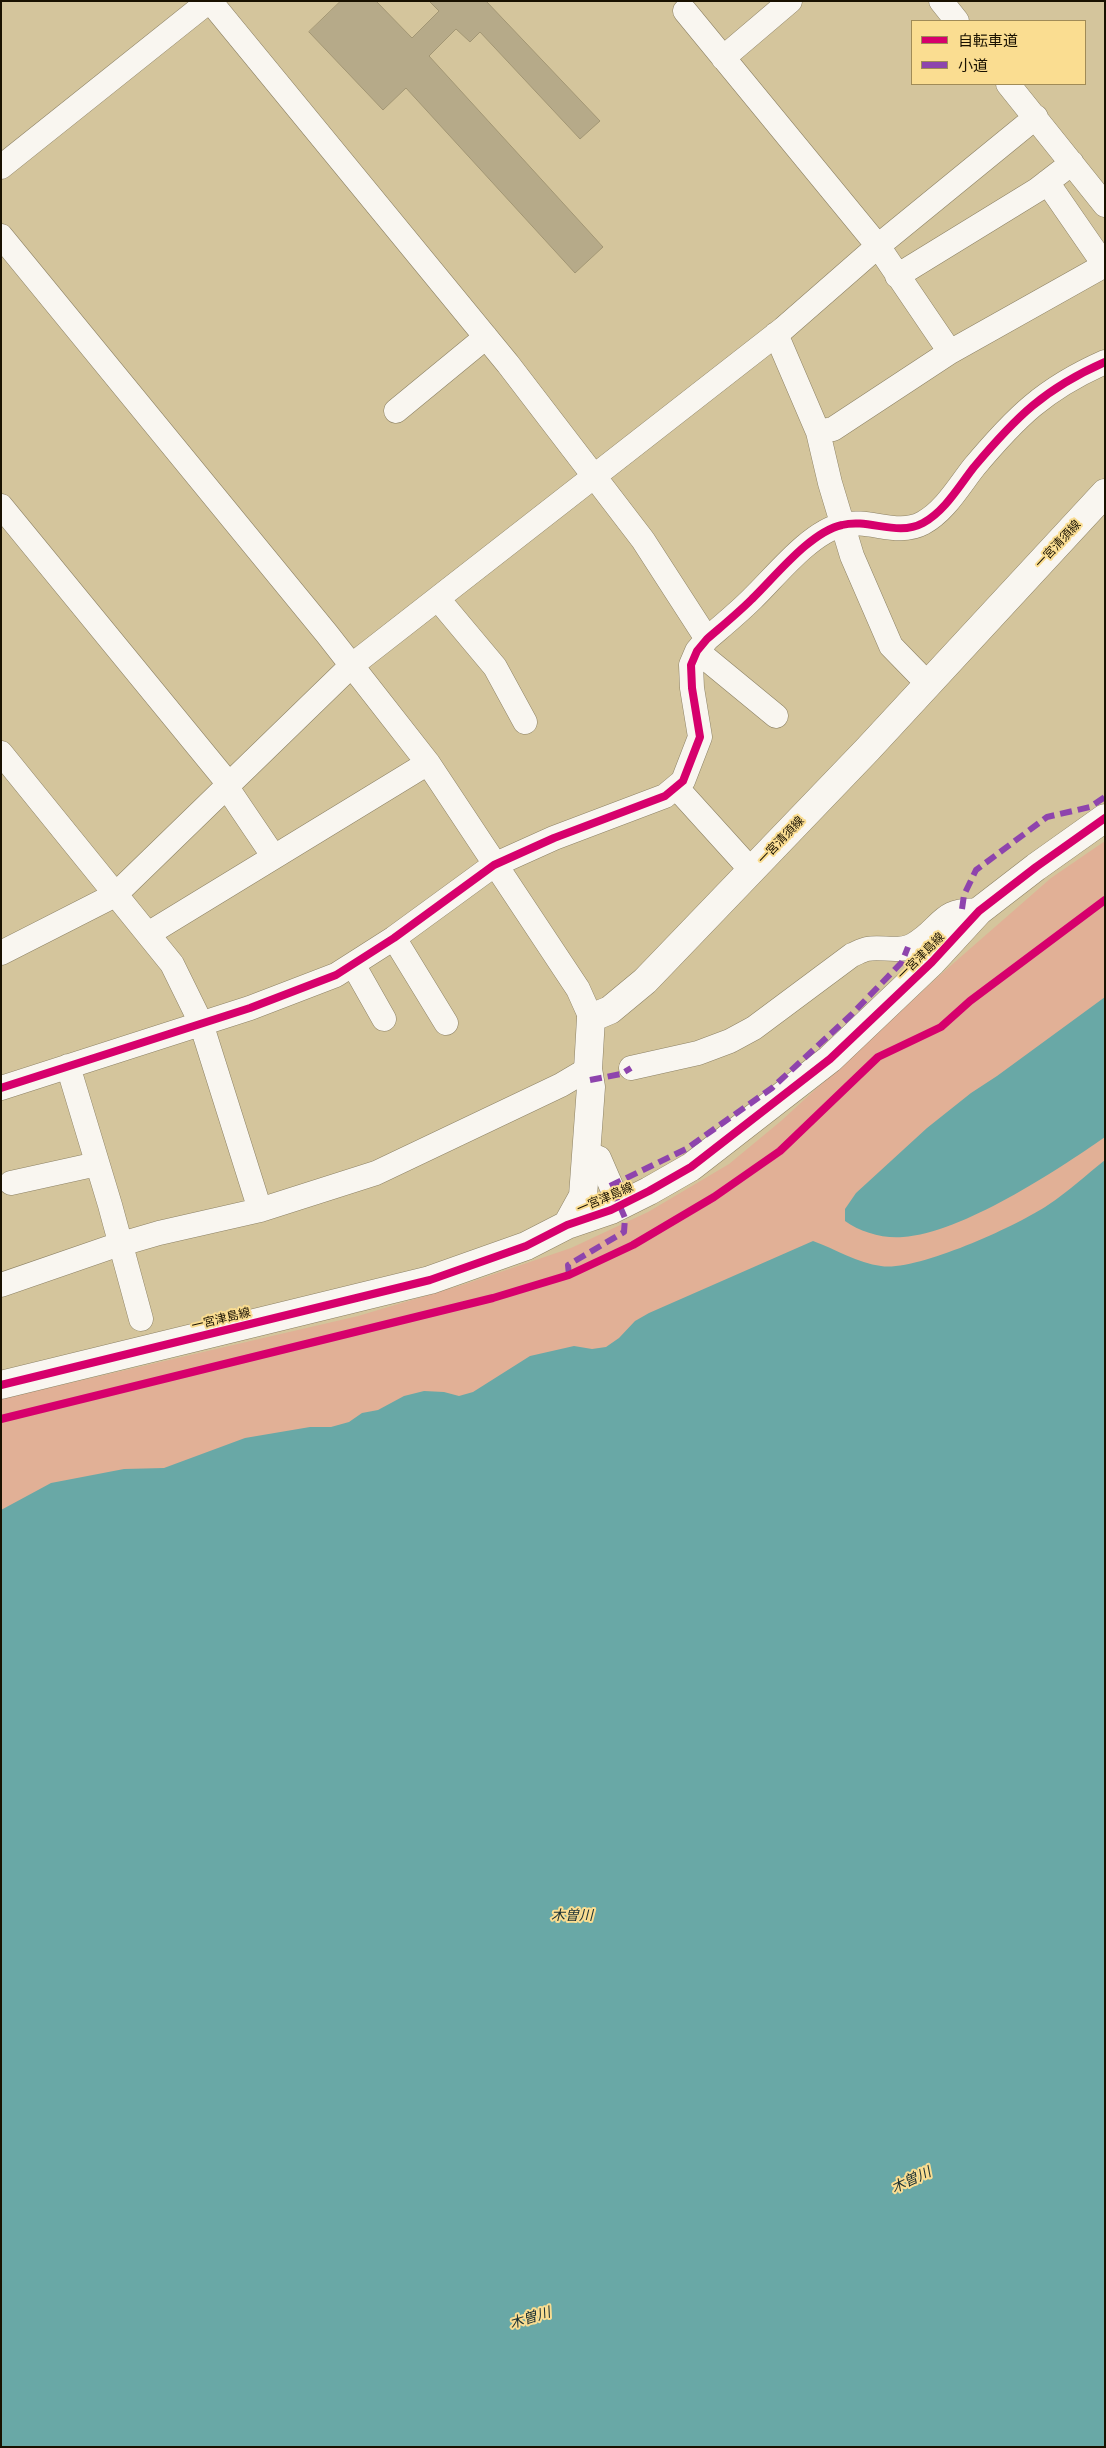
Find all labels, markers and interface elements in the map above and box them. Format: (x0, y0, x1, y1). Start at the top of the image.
legend (911, 20, 1086, 85)
text: 自転車道 (958, 31, 1018, 49)
text: 小道 (958, 56, 988, 74)
street label: 一宮清須線 (1032, 517, 1084, 571)
street label: 一宮清須線 (755, 813, 807, 867)
street label: 一宮津島線 (895, 930, 947, 982)
street label: 一宮津島線 (575, 1180, 635, 1216)
street label: 一宮津島線 (190, 1305, 252, 1333)
water label: 木曽川 (551, 1907, 593, 1923)
water label: 木曽川 (888, 2164, 934, 2196)
water label: 木曽川 (507, 2304, 553, 2332)

